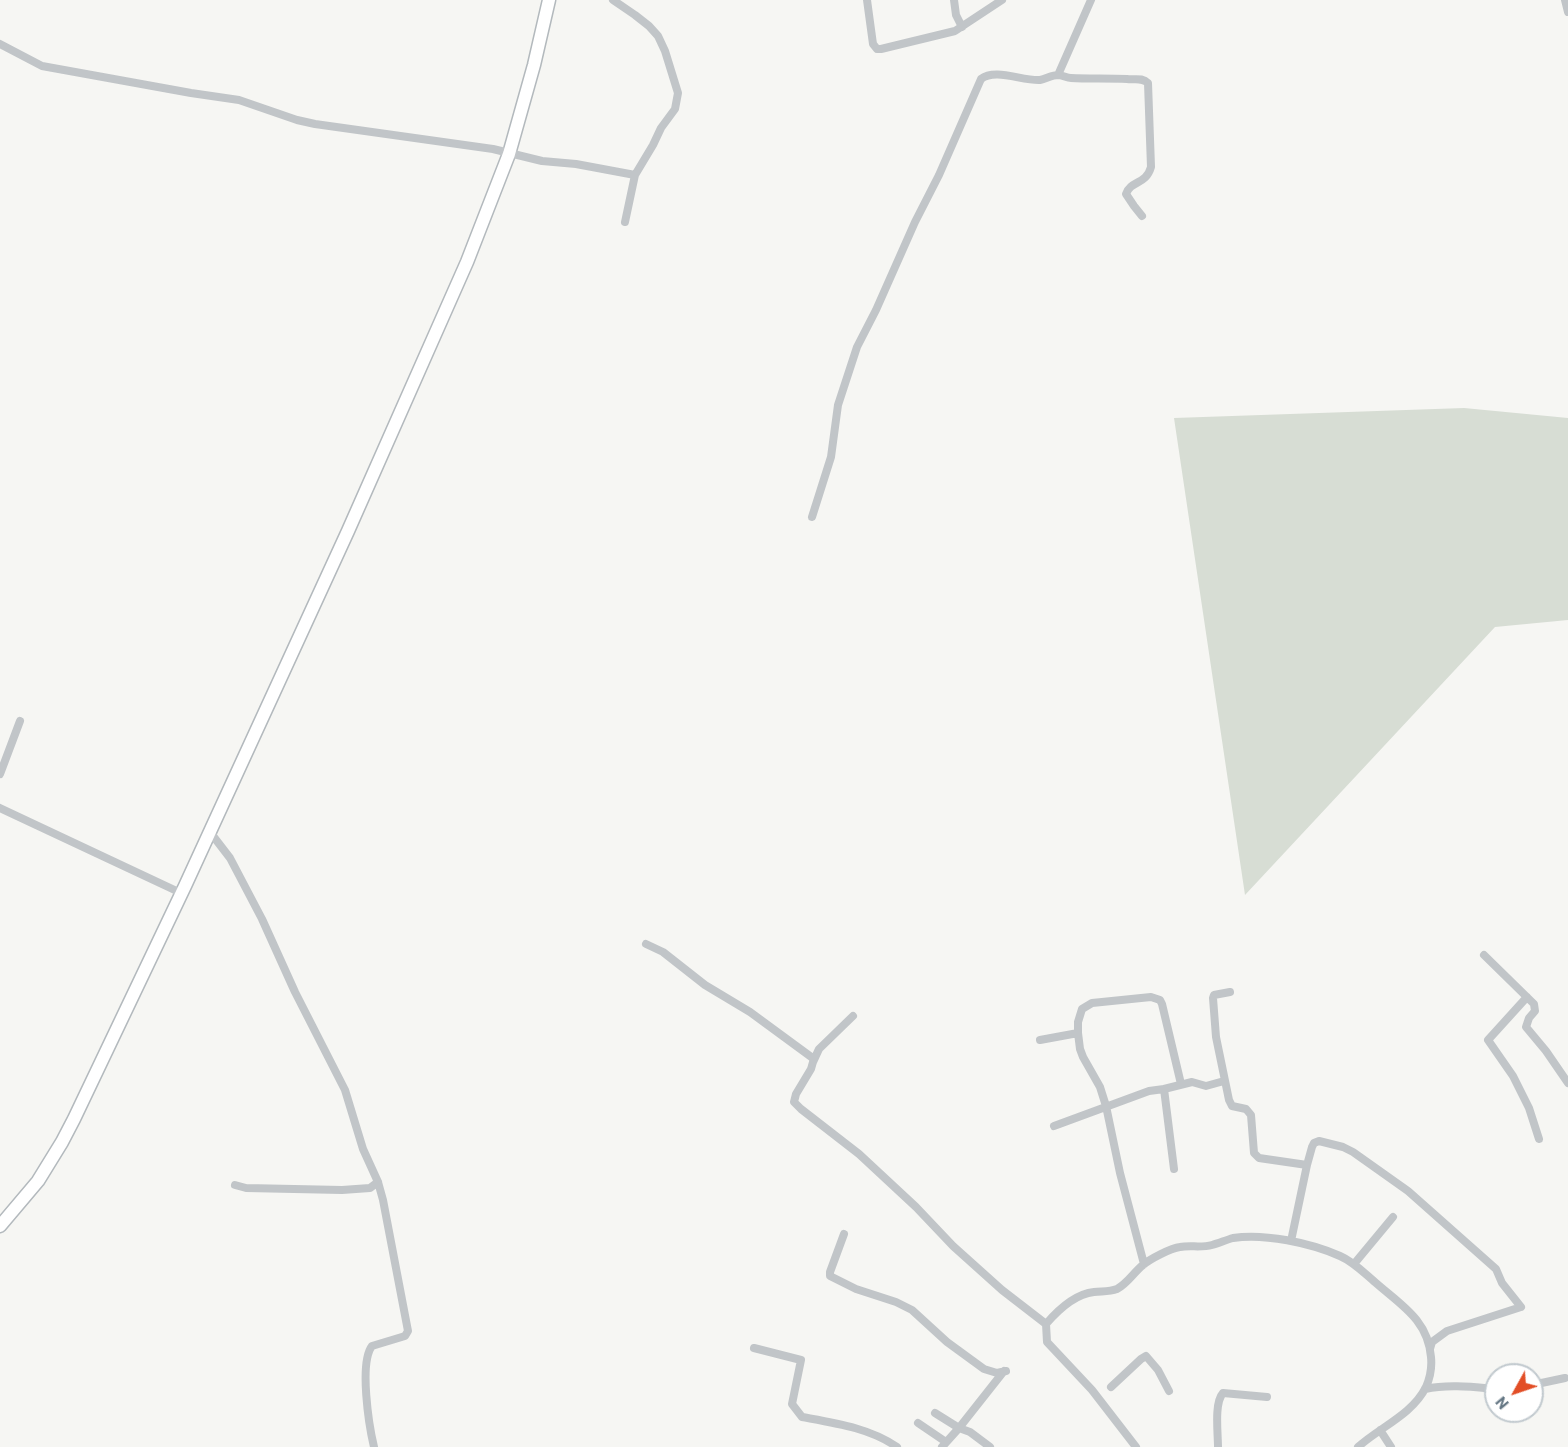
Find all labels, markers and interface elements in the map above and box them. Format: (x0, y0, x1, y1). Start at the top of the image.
north arrow (1484, 1363, 1544, 1423)
text: N (1491, 1393, 1512, 1414)

